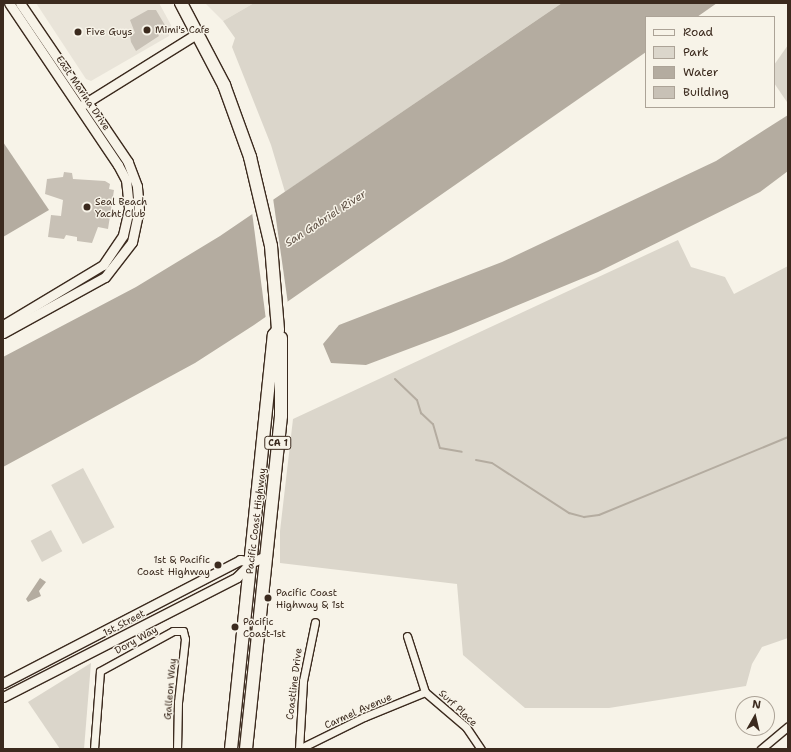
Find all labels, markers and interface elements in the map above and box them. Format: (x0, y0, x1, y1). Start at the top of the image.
legend (645, 16, 775, 108)
place label: Mimi's Cafe (155, 24, 210, 36)
text: Road (683, 24, 713, 40)
marker: Mimi's Cafe (142, 25, 152, 35)
place label: Five Guys (86, 26, 132, 38)
marker: Five Guys (73, 27, 83, 37)
text: Park (683, 44, 709, 60)
street label: East Marina Drive (53, 53, 113, 133)
text: Water (683, 64, 718, 80)
text: Building (683, 84, 729, 100)
water label: San Gabriel River (283, 188, 369, 250)
place label: Seal Beach Yacht Club (95, 195, 147, 218)
marker: Seal Beach Yacht Club (82, 202, 92, 212)
road number: CA 1 (264, 436, 292, 450)
street label: Pacific Coast Highway (244, 467, 268, 575)
place label: 1st & Pacific Coast Highway (137, 553, 210, 576)
marker: 1st & Pacific Coast Highway (213, 560, 223, 570)
place label: Pacific Coast Highway & 1st (276, 586, 344, 610)
marker: Pacific Coast Highway & 1st (263, 593, 273, 603)
street label: 1st Street (101, 607, 147, 639)
place label: Pacific Coast-1st (243, 615, 286, 638)
marker: Pacific Coast-1st (230, 622, 240, 632)
street label: Dory Way (113, 623, 159, 657)
street label: Coastline Drive (284, 647, 304, 721)
street label: Galleon Way (161, 658, 179, 720)
street label: Surf Place (436, 687, 480, 729)
street label: Carmel Avenue (323, 691, 393, 731)
north arrow (735, 696, 775, 736)
text: N (751, 697, 762, 713)

